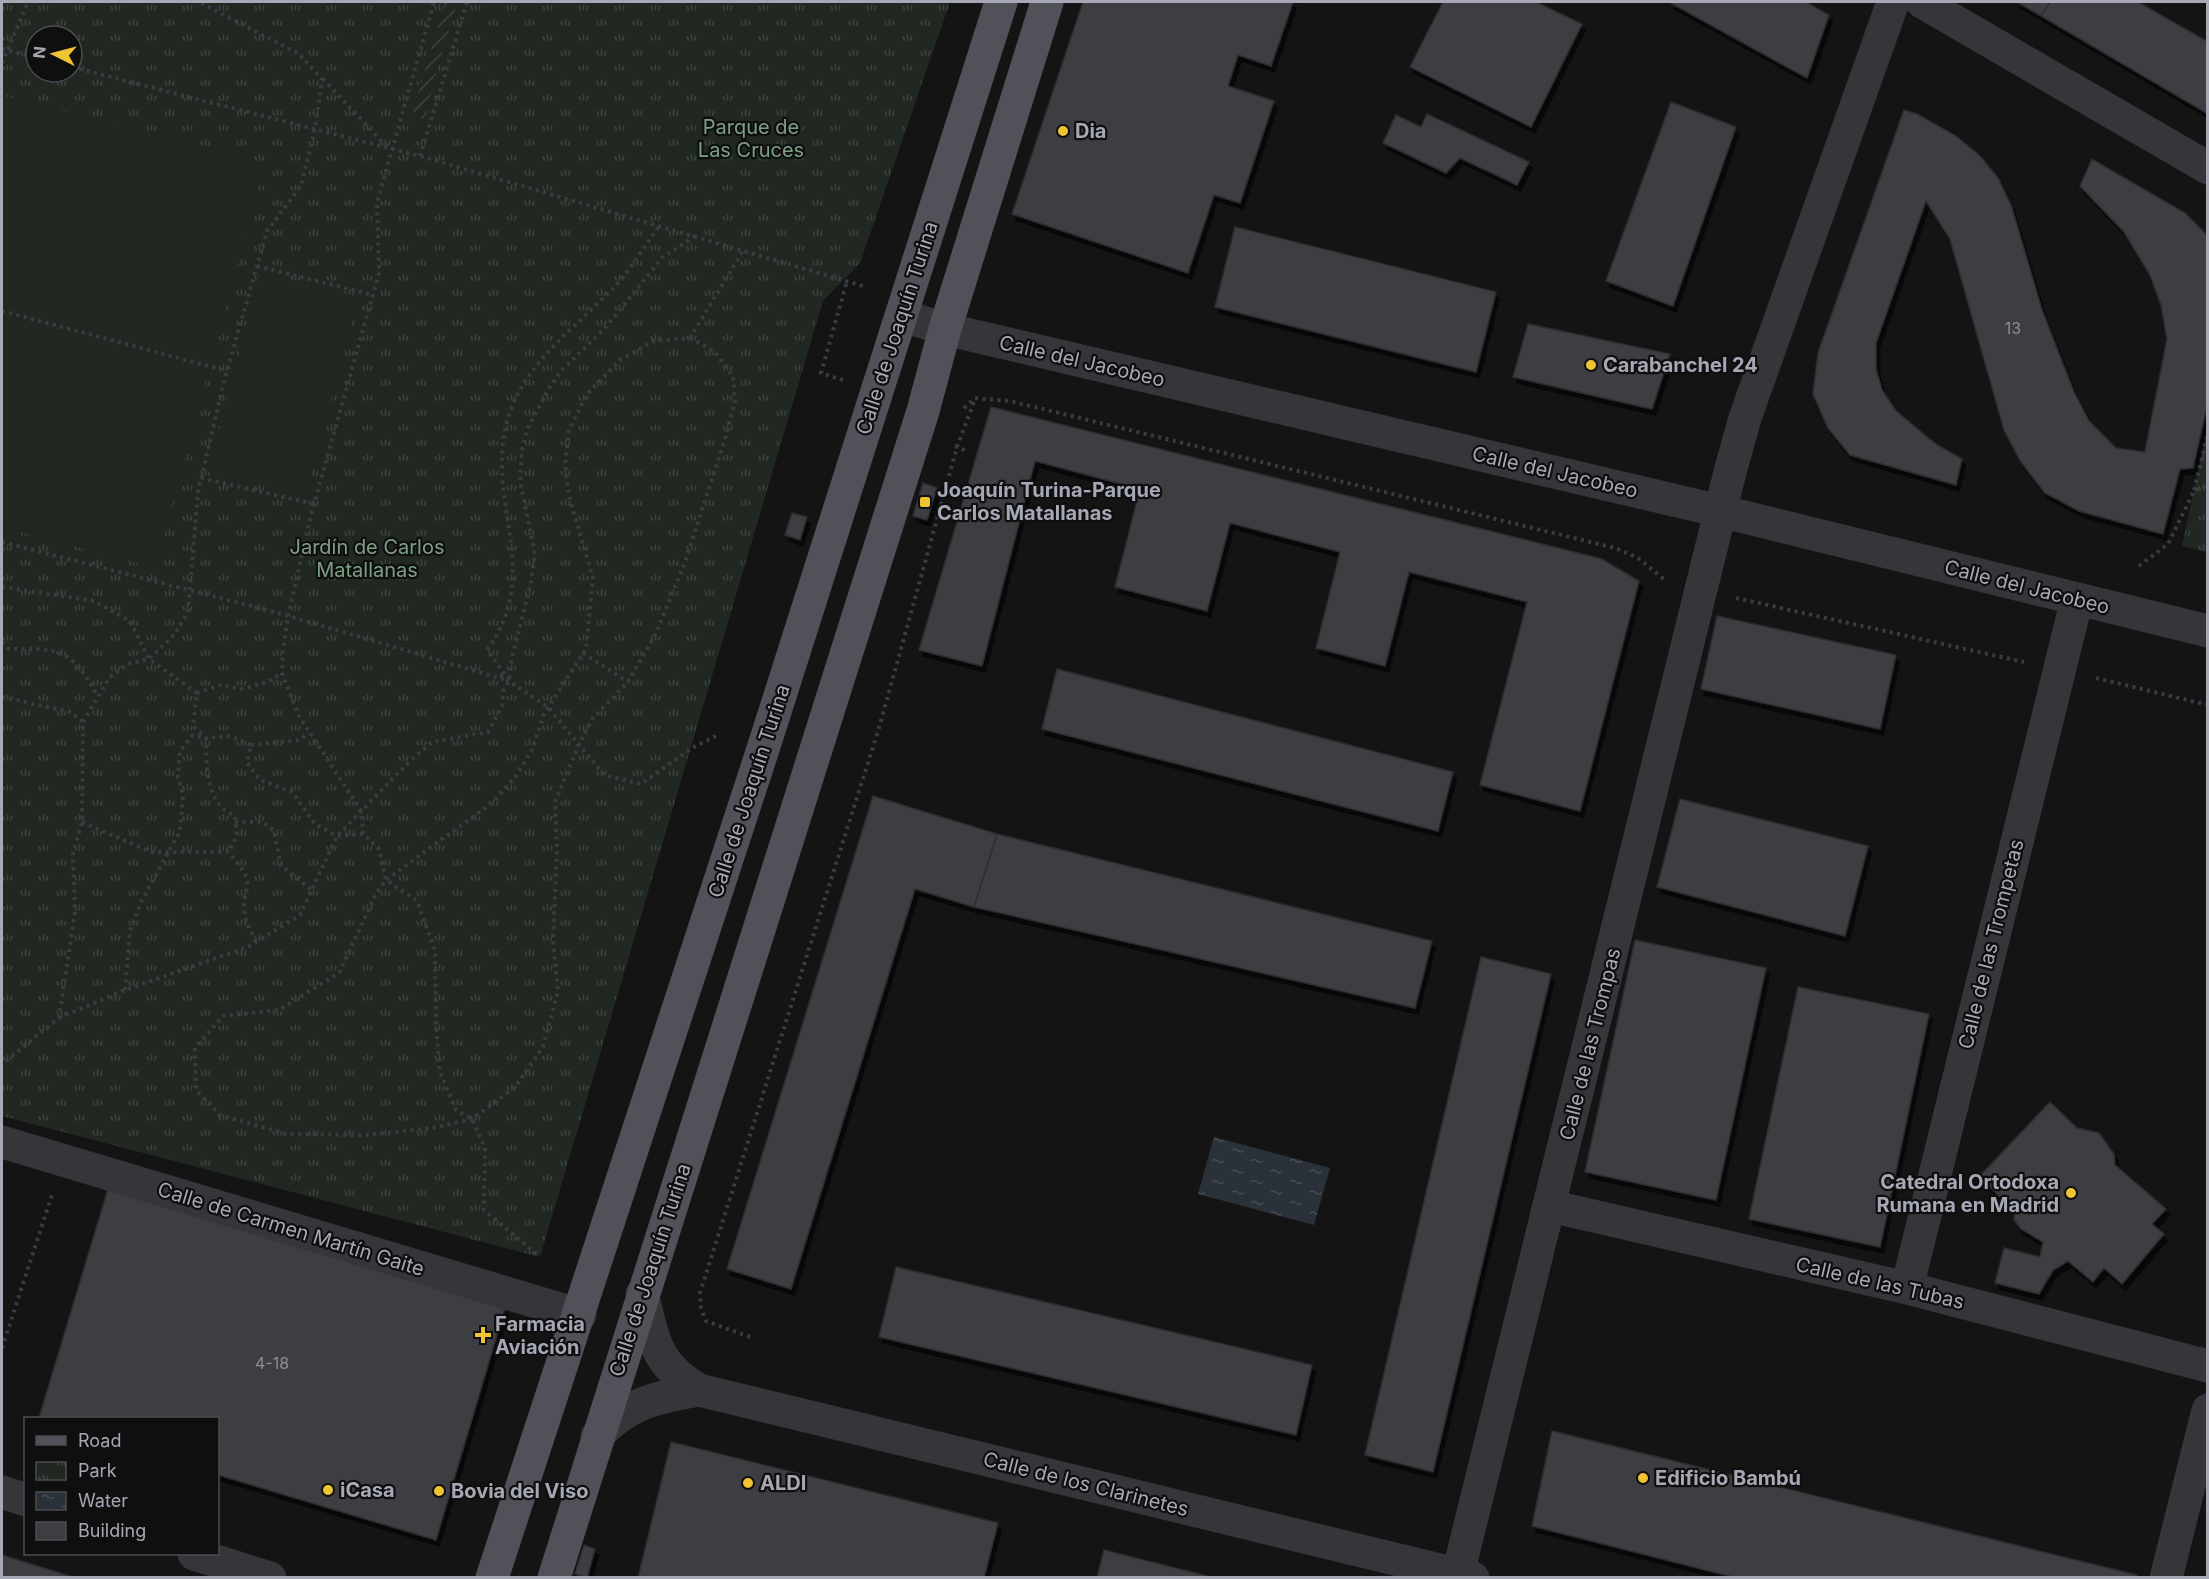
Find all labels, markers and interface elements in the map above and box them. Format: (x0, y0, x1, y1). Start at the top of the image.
north arrow (24, 24, 84, 84)
text: N (28, 45, 50, 60)
park label: Parque de Las Cruces (698, 115, 804, 162)
place label: Dia (1075, 119, 1106, 143)
marker: Dia (1056, 124, 1070, 138)
street label: Calle de Joaquín Turina (851, 218, 943, 438)
house number: 13 (2005, 318, 2021, 338)
street label: Calle del Jacobeo (997, 330, 1167, 392)
place label: Carabanchel 24 (1603, 353, 1758, 377)
marker: Carabanchel 24 (1584, 358, 1598, 372)
street label: Calle del Jacobeo (1470, 441, 1640, 503)
place label: Joaquín Turina-Parque Carlos Matallanas (937, 478, 1161, 525)
marker: Joaquín Turina-Parque Carlos Matallanas (918, 495, 932, 509)
park label: Jardín de Carlos Matallanas (290, 535, 444, 582)
street label: Calle del Jacobeo (1942, 555, 2112, 619)
street label: Calle de Joaquín Turina (703, 681, 795, 901)
street label: Calle de las Trompetas (1953, 837, 2029, 1051)
street label: Calle de las Trompas (1554, 945, 1626, 1143)
street label: Calle de Joaquín Turina (604, 1160, 696, 1380)
place label: Catedral Ortodoxa Rumana en Madrid (1876, 1170, 2059, 1217)
street label: Calle de Carmen Martín Gaite (155, 1177, 427, 1281)
marker: Catedral Ortodoxa Rumana en Madrid (2064, 1186, 2078, 1200)
street label: Calle de las Tubas (1793, 1252, 1967, 1314)
place label: Farmacia Aviación (495, 1312, 585, 1359)
marker: Farmacia Aviación (476, 1328, 490, 1342)
house number: 4-18 (255, 1353, 289, 1373)
legend (24, 1417, 219, 1555)
text: Road (78, 1430, 121, 1451)
street label: Calle de los Clarinetes (981, 1447, 1191, 1521)
text: Park (78, 1460, 117, 1481)
place label: Edificio Bambú (1655, 1466, 1801, 1490)
place label: ALDI (760, 1471, 806, 1495)
marker: Edificio Bambú (1636, 1471, 1650, 1485)
marker: ALDI (741, 1476, 755, 1490)
place label: iCasa (340, 1478, 395, 1502)
place label: Bovia del Viso (451, 1479, 588, 1503)
marker: iCasa (321, 1483, 335, 1497)
marker: Bovia del Viso (432, 1484, 446, 1498)
text: Water (78, 1490, 128, 1511)
text: Building (78, 1520, 146, 1541)

